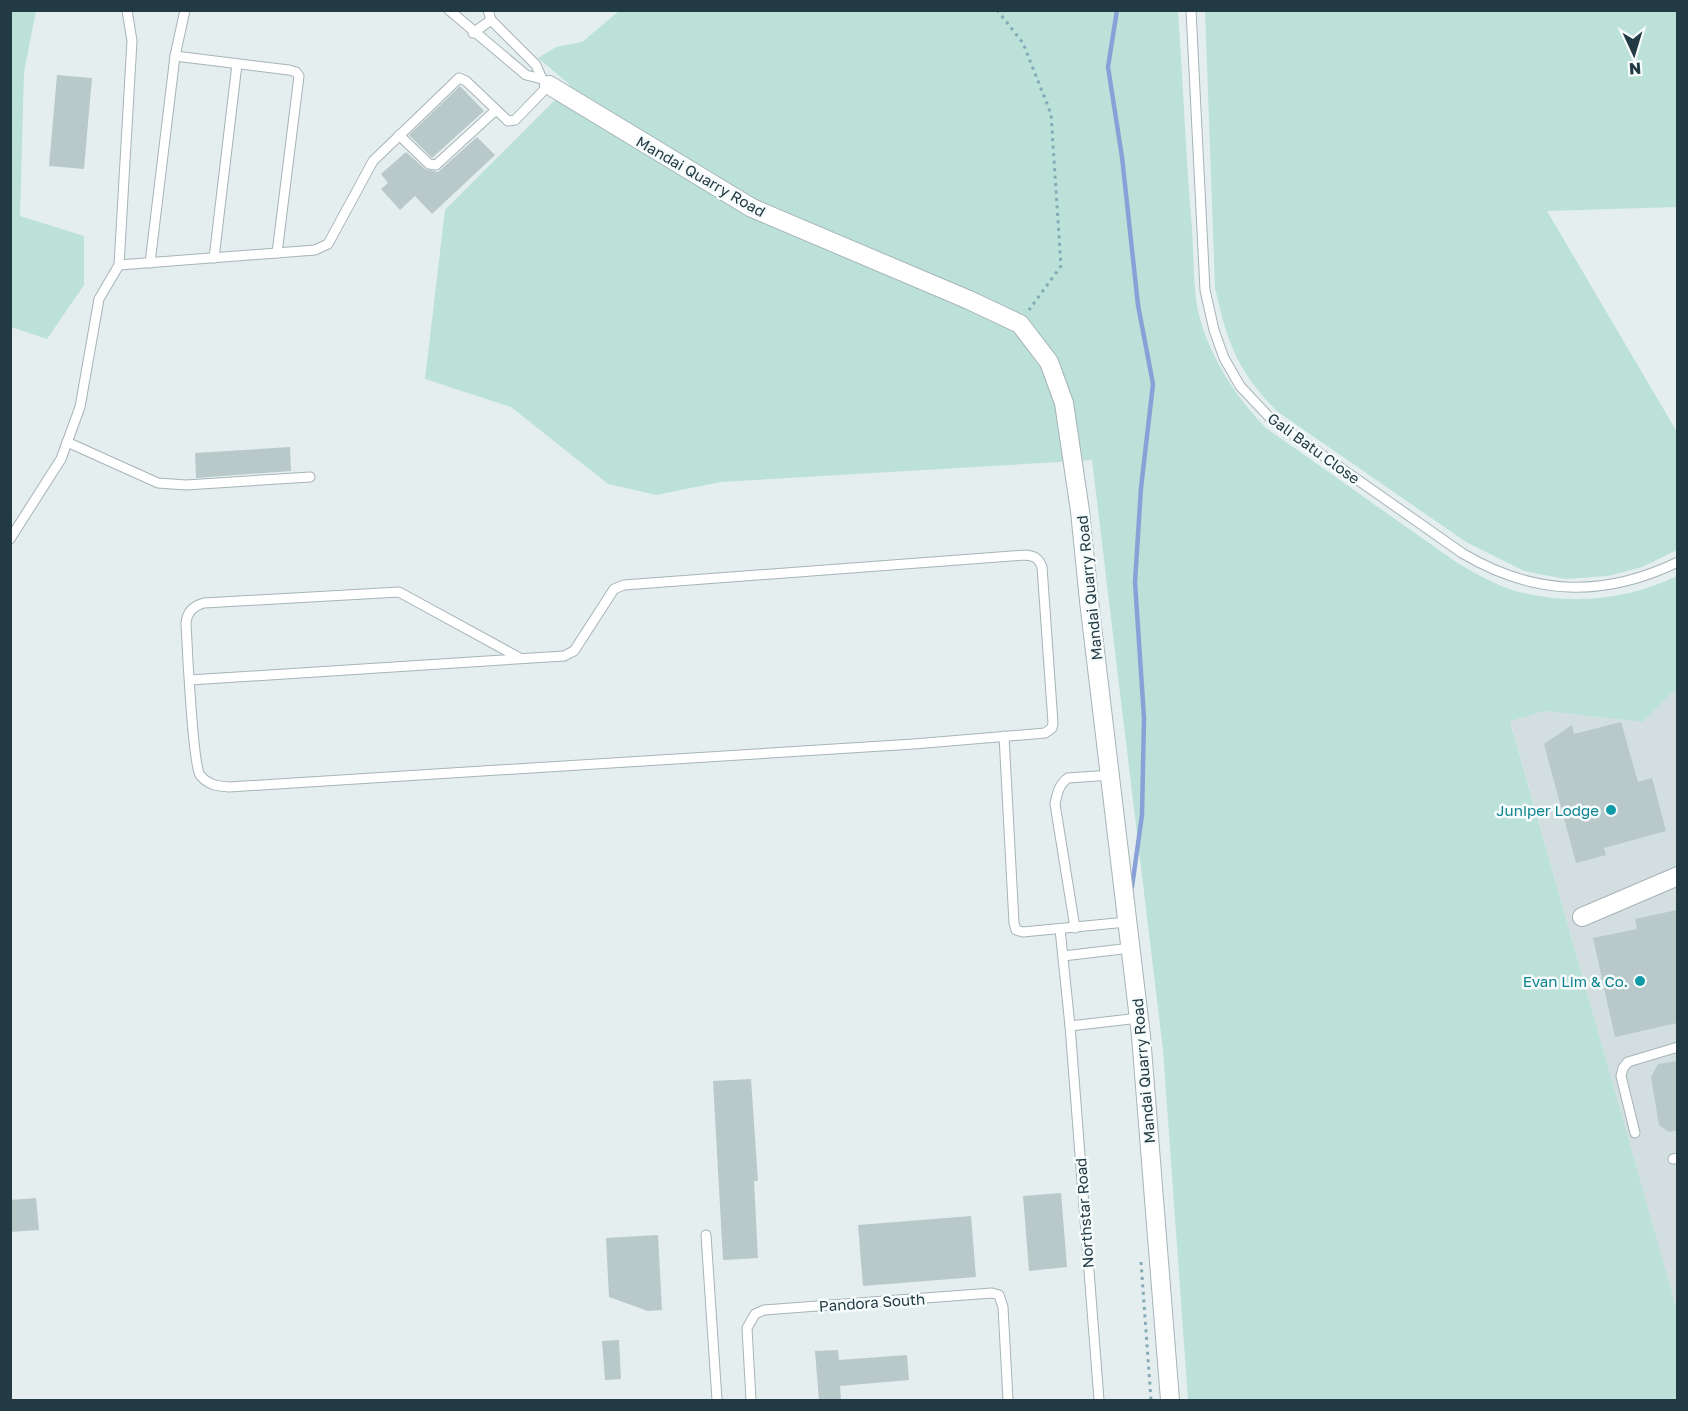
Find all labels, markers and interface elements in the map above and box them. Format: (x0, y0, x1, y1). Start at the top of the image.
north arrow (1604, 24, 1664, 84)
text: N (1628, 59, 1642, 79)
street label: Mandai Quarry Road (633, 132, 769, 220)
street label: Gali Batu Close (1264, 409, 1364, 488)
street label: Mandai Quarry Road (1072, 515, 1106, 661)
place label: Juniper Lodge (1496, 801, 1599, 819)
marker: Juniper Lodge (1604, 803, 1618, 817)
place label: Evan Lim & Co. (1523, 972, 1628, 990)
marker: Evan Lim & Co. (1633, 974, 1647, 988)
street label: Mandai Quarry Road (1128, 998, 1158, 1144)
street label: Northstar Road (1071, 1157, 1097, 1269)
street label: Pandora South (818, 1289, 926, 1315)

